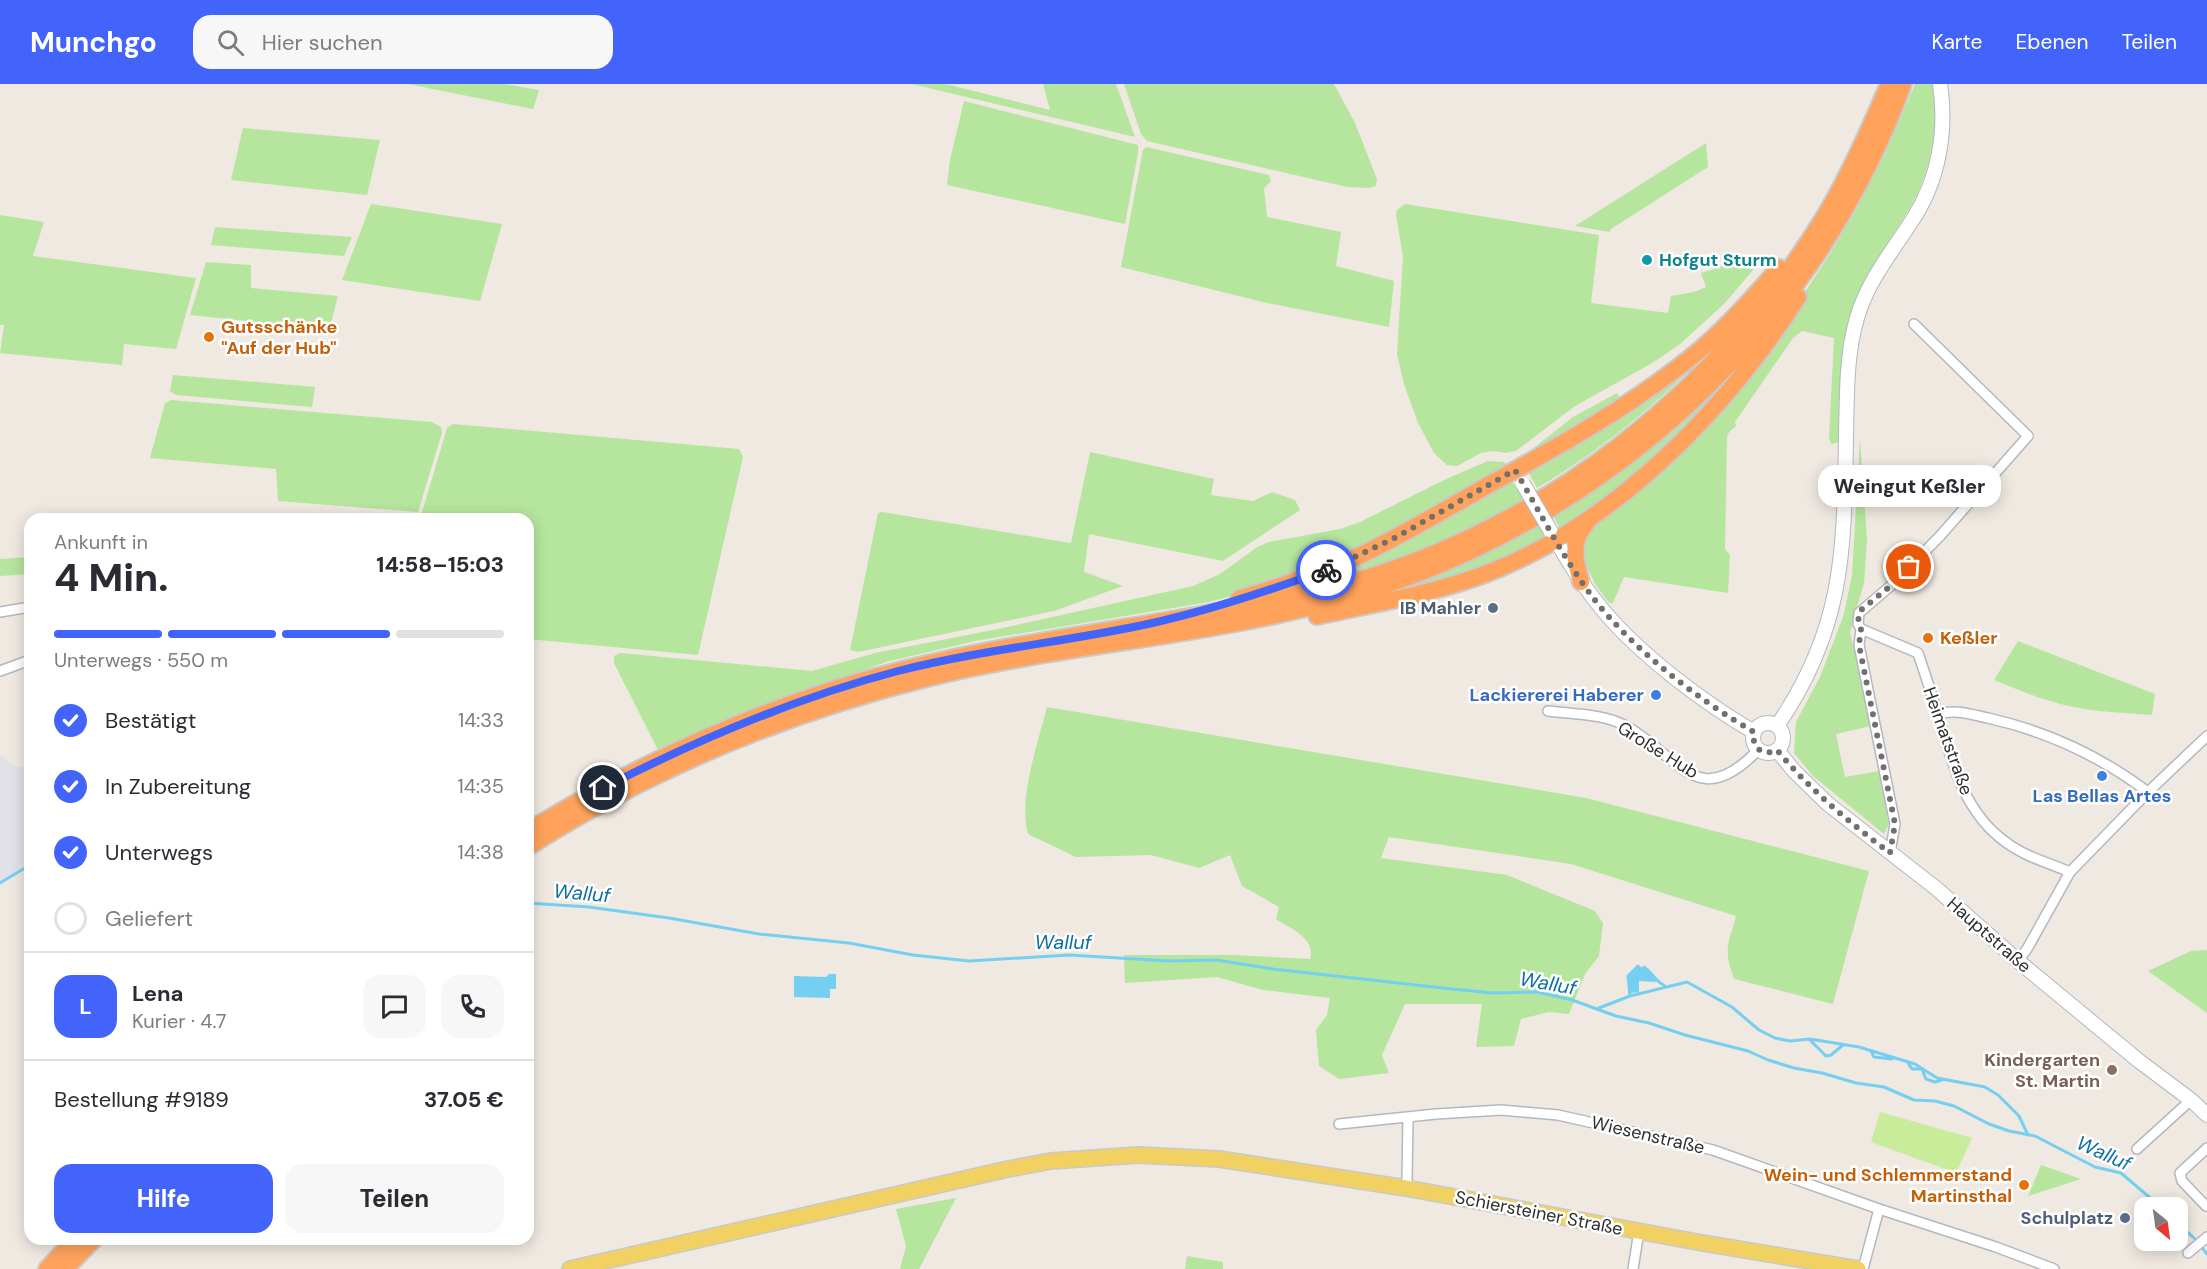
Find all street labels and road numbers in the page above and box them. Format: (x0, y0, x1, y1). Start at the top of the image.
street label: Heimatstraße (1917, 684, 1979, 798)
street label: Große Hub (1613, 716, 1703, 784)
street label: Hauptstraße (1942, 892, 2036, 978)
street label: Wiesenstraße (1589, 1110, 1707, 1160)
street label: Schiersteiner Straße (1453, 1185, 1625, 1241)

